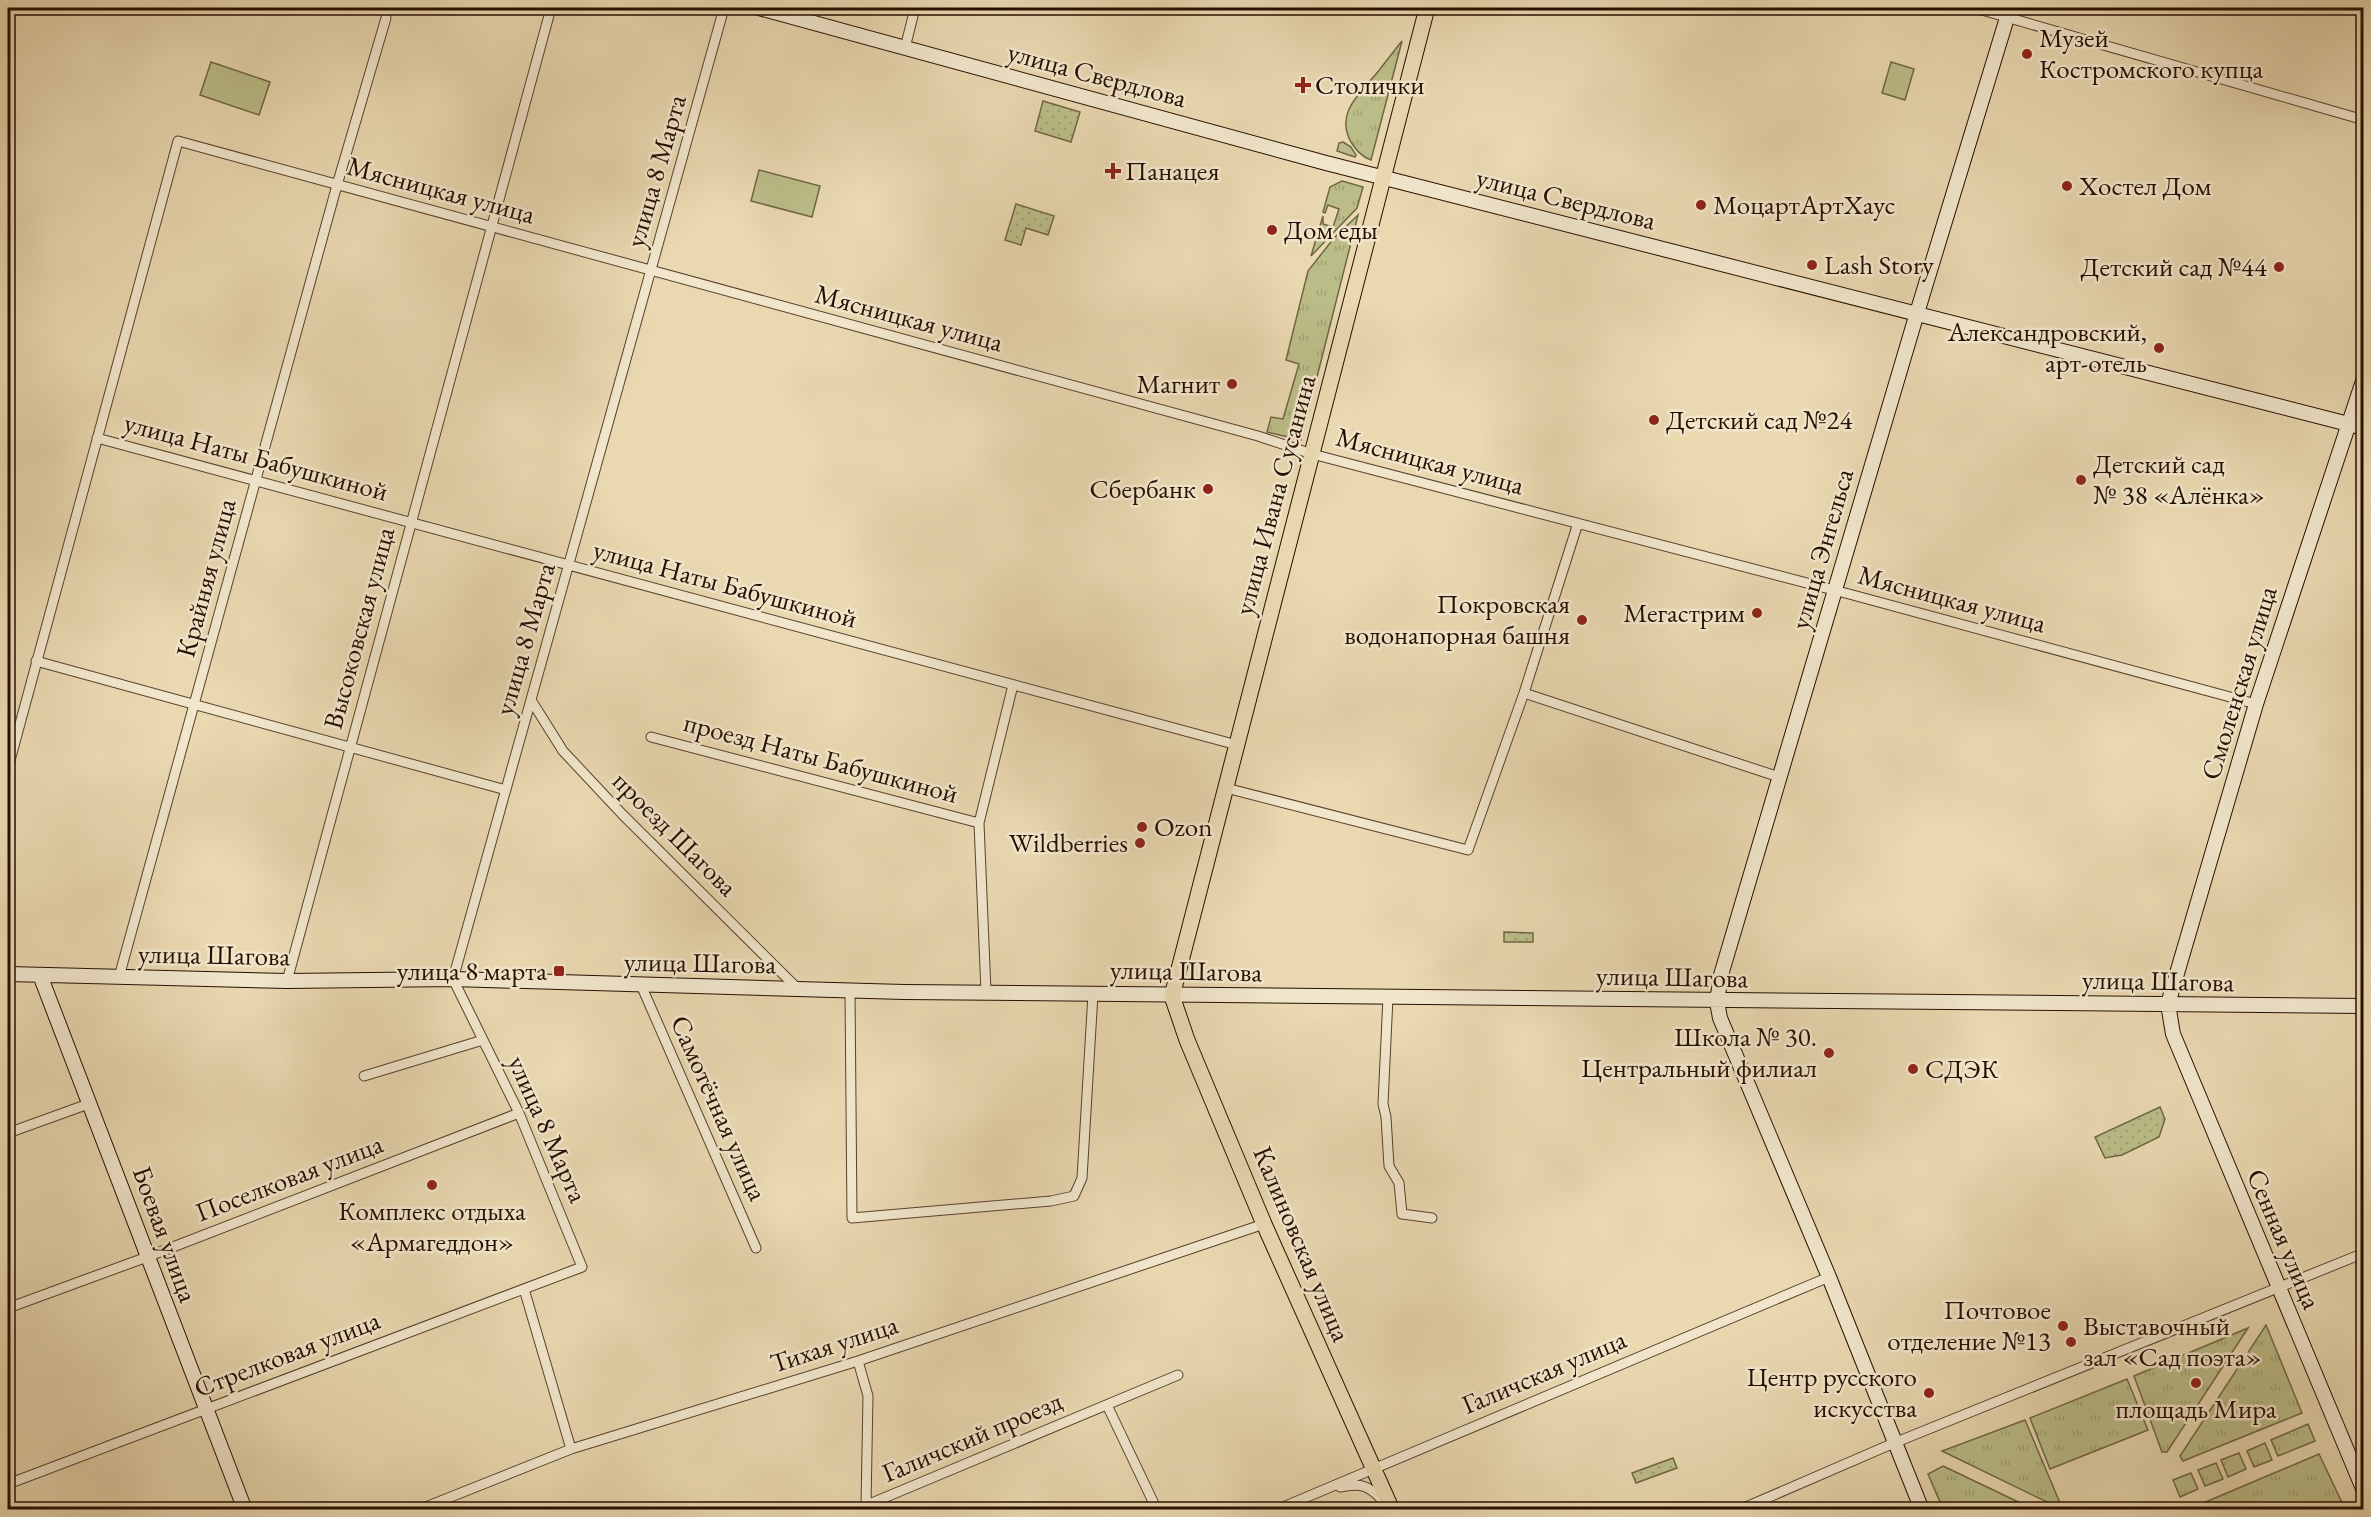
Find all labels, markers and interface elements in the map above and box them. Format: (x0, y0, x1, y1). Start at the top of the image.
place label: Музей Костромского купца (2039, 20, 2264, 86)
street label: улица Свердлова (1004, 34, 1191, 115)
marker: Музей Костромского купца (2020, 47, 2034, 61)
place label: Столички (1315, 67, 1424, 102)
marker: Столички (1296, 78, 1310, 92)
street label: улица 8 Марта (617, 90, 694, 251)
street label: Мясницкая улица (343, 148, 539, 231)
place label: Панацея (1125, 153, 1219, 188)
street label: улица Свердлова (1473, 159, 1660, 238)
marker: Панацея (1106, 164, 1120, 178)
place label: Хостел Дом (2078, 168, 2212, 203)
marker: Хостел Дом (2060, 179, 2074, 193)
place label: МоцартАртХаус (1713, 187, 1895, 222)
marker: МоцартАртХаус (1694, 198, 1708, 212)
place label: Дом еды (1284, 212, 1378, 247)
marker: Дом еды (1265, 223, 1279, 237)
place label: Lash Story (1824, 247, 1934, 282)
place label: Детский сад №44 (2081, 249, 2268, 284)
marker: Lash Story (1805, 258, 1819, 272)
marker: Детский сад №44 (2272, 260, 2286, 274)
street label: Мясницкая улица (811, 276, 1007, 359)
place label: Александровский, арт-отель (1947, 314, 2147, 380)
marker: Александровский, арт-отель (2152, 341, 2166, 355)
place label: Магнит (1136, 366, 1220, 401)
street label: улица Ивана Сусанина (1226, 371, 1323, 619)
marker: Магнит (1225, 377, 1239, 391)
place label: Детский сад №24 (1666, 402, 1853, 437)
street label: улица Наты Бабушкиной (120, 404, 392, 509)
marker: Детский сад №24 (1647, 413, 1661, 427)
street label: Мясницкая улица (1332, 419, 1528, 502)
place label: Детский сад № 38 «Алёнка» (2093, 446, 2265, 512)
street label: улица Энгельса (1782, 464, 1861, 633)
place label: Сбербанк (1090, 471, 1196, 506)
marker: Детский сад № 38 «Алёнка» (2074, 473, 2088, 487)
marker: Сбербанк (1201, 482, 1215, 496)
street label: Крайняя улица (168, 494, 244, 661)
street label: Высоковская улица (315, 523, 402, 733)
street label: улица Наты Бабушкиной (589, 531, 861, 636)
street label: Мясницкая улица (1854, 557, 2050, 640)
street label: улица 8 Марта (486, 558, 563, 719)
street label: Смоленская улица (2192, 582, 2285, 784)
place label: Покровская водонапорная башня (1344, 586, 1570, 652)
place label: Мегастрим (1623, 595, 1745, 630)
marker: Мегастрим (1750, 606, 1764, 620)
marker: Покровская водонапорная башня (1575, 613, 1589, 627)
street label: проезд Наты Бабушкиной (680, 704, 962, 811)
street label: проезд Шагова (605, 764, 745, 904)
place label: Ozon (1154, 809, 1212, 844)
marker: Ozon (1135, 820, 1149, 834)
place label: Wildberries (1009, 825, 1128, 860)
marker: Wildberries (1133, 836, 1147, 850)
street label: улица Шагова (138, 936, 291, 973)
street label: улица Шагова (624, 944, 777, 981)
street label: улица Шагова (1110, 952, 1263, 989)
place label: улица 8 марта (397, 953, 547, 988)
street label: улица Шагова (1596, 958, 1749, 995)
street label: улица Шагова (2082, 962, 2235, 999)
marker: улица 8 марта (552, 964, 566, 978)
street label: Самотёчная улица (663, 1010, 776, 1206)
place label: Школа № 30. Центральный филиал (1581, 1019, 1817, 1085)
marker: Школа № 30. Центральный филиал (1822, 1046, 1836, 1060)
street label: улица 8 Марта (500, 1050, 597, 1208)
place label: СДЭК (1925, 1051, 1999, 1086)
marker: СДЭК (1906, 1062, 1920, 1076)
street label: Поселковая улица (190, 1126, 388, 1229)
street label: Калиновская улица (1245, 1141, 1360, 1347)
street label: Боевая улица (125, 1161, 206, 1307)
street label: Сенная улица (2239, 1163, 2330, 1314)
marker: Комплекс отдыха «Армагеддон» (425, 1178, 439, 1192)
place label: Комплекс отдыха «Армагеддон» (338, 1193, 526, 1259)
place label: Почтовое отделение №13 (1887, 1292, 2051, 1358)
street label: Стрелковая улица (189, 1302, 385, 1405)
street label: Тихая улица (766, 1306, 902, 1381)
place label: Выставочный зал «Сад поэта» (2083, 1308, 2262, 1374)
marker: Почтовое отделение №13 (2056, 1319, 2070, 1333)
street label: Галичская улица (1456, 1321, 1632, 1422)
marker: Выставочный зал «Сад поэта» (2064, 1335, 2078, 1349)
place label: Центр русского искусства (1747, 1359, 1917, 1425)
marker: площадь Мира (2189, 1376, 2203, 1390)
street label: Галичский проезд (877, 1383, 1067, 1490)
marker: Центр русского искусства (1922, 1386, 1936, 1400)
place label: площадь Мира (2116, 1391, 2277, 1426)

